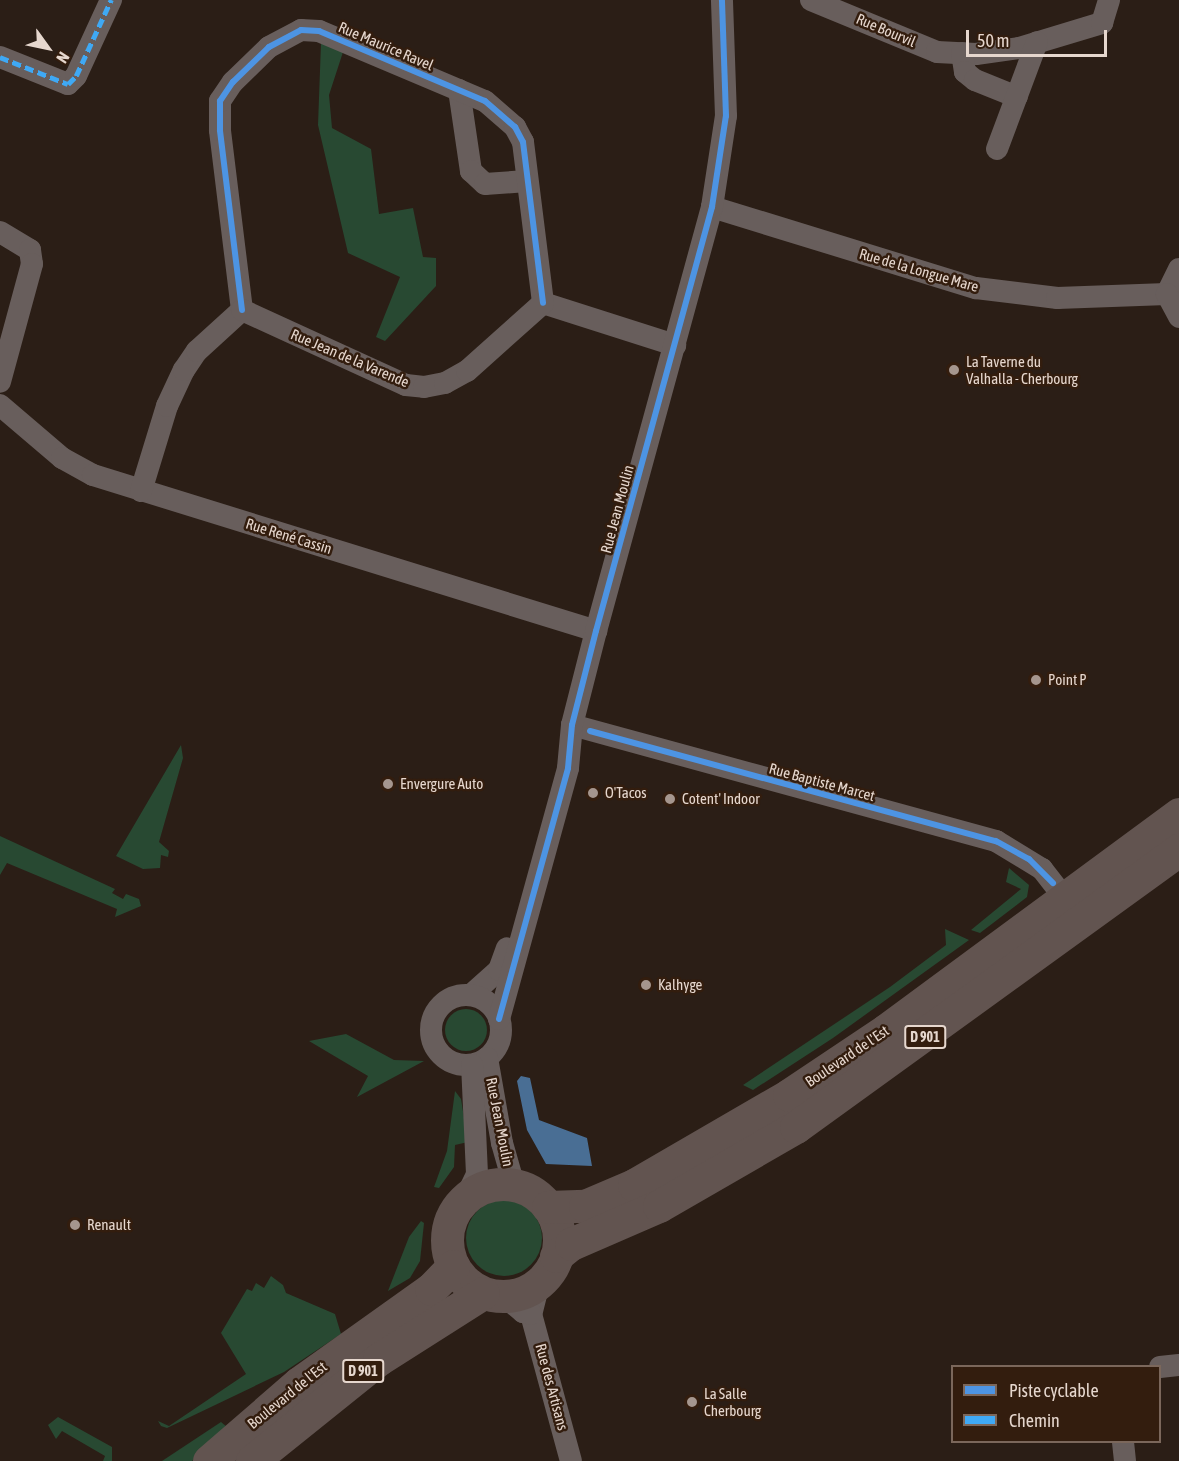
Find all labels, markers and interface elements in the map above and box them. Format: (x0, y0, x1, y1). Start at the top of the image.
street label: Rue Bourvil (853, 9, 919, 51)
north arrow (18, 18, 78, 78)
street label: Rue Maurice Ravel (336, 18, 436, 74)
scale bar (969, 18, 1110, 56)
text: 50 m (977, 30, 1009, 51)
text: N (53, 49, 73, 67)
street label: Rue de la Longue Mare (857, 244, 981, 296)
street label: Rue Jean de la Varende (288, 325, 412, 391)
place label: La Taverne du Valhalla - Cherbourg (966, 352, 1078, 387)
marker: La Taverne du Valhalla - Cherbourg (947, 363, 961, 377)
street label: Rue Jean Moulin (597, 463, 637, 555)
street label: Rue René Cassin (244, 514, 334, 558)
place label: Point P (1048, 671, 1087, 689)
marker: Point P (1029, 673, 1043, 687)
street label: Rue Baptiste Marcet (767, 759, 877, 805)
place label: Envergure Auto (400, 775, 483, 793)
marker: Envergure Auto (381, 777, 395, 791)
place label: O'Tacos (605, 784, 647, 802)
marker: O'Tacos (586, 786, 600, 800)
place label: Cotent' Indoor (682, 790, 760, 808)
marker: Cotent' Indoor (663, 792, 677, 806)
place label: Kalhyge (658, 976, 702, 994)
marker: Kalhyge (639, 978, 653, 992)
street label: Boulevard de l'Est (802, 1021, 892, 1091)
road number: D 901 (904, 1026, 946, 1048)
street label: Rue Jean Moulin (483, 1076, 517, 1168)
place label: Renault (87, 1216, 131, 1234)
marker: Renault (68, 1218, 82, 1232)
street label: Rue des Artisans (532, 1342, 572, 1432)
street label: Boulevard de l'Est (244, 1358, 330, 1432)
road number: D 901 (342, 1360, 384, 1382)
legend (951, 1365, 1161, 1443)
text: Piste cyclable (1009, 1380, 1099, 1401)
place label: La Salle Cherbourg (704, 1384, 761, 1419)
marker: La Salle Cherbourg (685, 1395, 699, 1409)
text: Chemin (1009, 1410, 1060, 1431)

